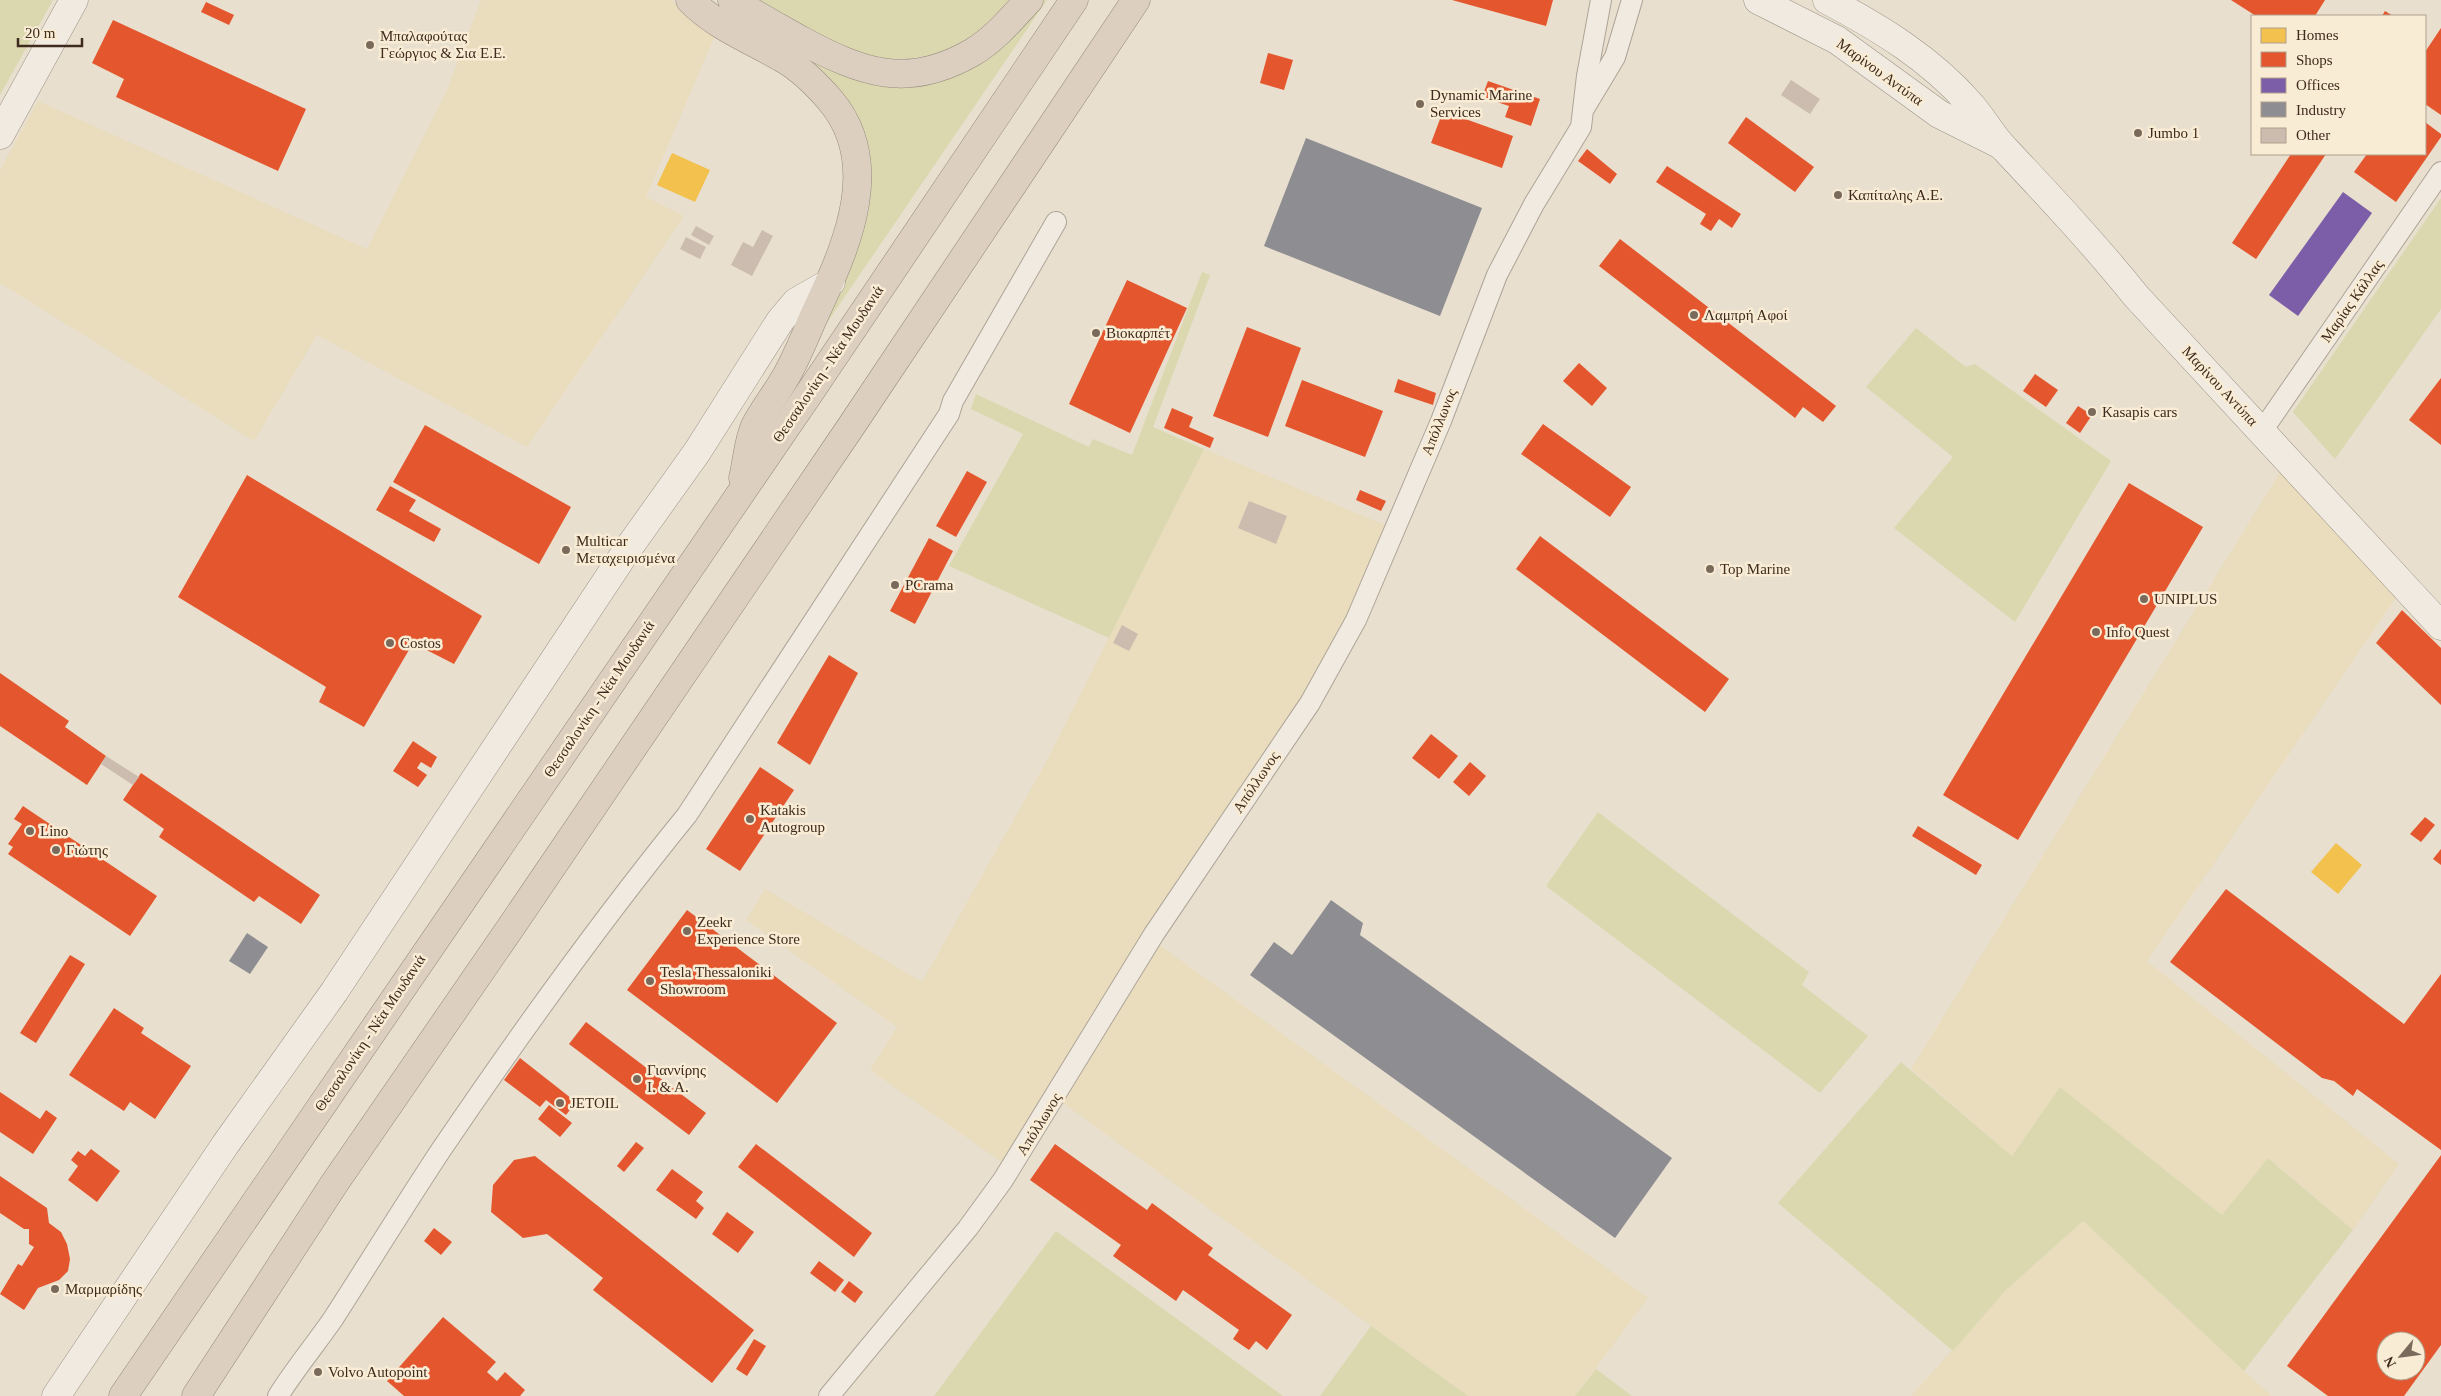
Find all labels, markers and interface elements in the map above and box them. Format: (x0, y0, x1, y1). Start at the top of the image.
scale bar (18, 15, 81, 47)
legend (2251, 15, 2426, 155)
text: 20 m (25, 25, 56, 41)
text: Homes (2296, 27, 2339, 43)
place label: Μπαλαφούτας Γεώργιος & Σια Ε.Ε. (380, 28, 506, 61)
street label: Μαρίνου Αντύπα (1834, 35, 1926, 109)
marker: Μπαλαφούτας Γεώργιος & Σια Ε.Ε. (364, 39, 376, 51)
text: Shops (2296, 52, 2333, 68)
text: Offices (2296, 77, 2340, 93)
place label: Dynamic Marine Services (1430, 87, 1532, 120)
marker: Dynamic Marine Services (1414, 98, 1426, 110)
text: Industry (2296, 102, 2346, 118)
place label: Jumbo 1 (2148, 125, 2199, 141)
marker: Jumbo 1 (2132, 127, 2144, 139)
text: Other (2296, 127, 2330, 143)
place label: Καπίταλης Α.Ε. (1848, 187, 1943, 203)
marker: Καπίταλης Α.Ε. (1832, 189, 1844, 201)
street label: Μαρίας Κάλλας (2318, 257, 2386, 345)
street label: Θεσσαλονίκη - Νέα Μουδανιά (770, 283, 887, 445)
place label: Λαμπρή Αφοί (1704, 307, 1788, 323)
marker: Λαμπρή Αφοί (1688, 309, 1700, 321)
place label: Βιοκαρπέτ (1106, 325, 1170, 341)
marker: Βιοκαρπέτ (1090, 327, 1102, 339)
street label: Μαρίνου Αντύπα (2179, 343, 2261, 429)
street label: Απόλλωνος (1418, 386, 1460, 458)
place label: Kasapis cars (2102, 404, 2178, 420)
marker: Kasapis cars (2086, 406, 2098, 418)
place label: Multicar Μεταχειρισμένα (576, 533, 675, 566)
marker: Multicar Μεταχειρισμένα (560, 544, 572, 556)
place label: Top Marine (1720, 561, 1791, 577)
marker: Top Marine (1704, 563, 1716, 575)
place label: PCrama (905, 577, 954, 593)
marker: PCrama (889, 579, 901, 591)
place label: UNIPLUS (2154, 591, 2217, 607)
marker: UNIPLUS (2138, 593, 2150, 605)
street label: Θεσσαλονίκη - Νέα Μουδανιά (541, 618, 658, 780)
place label: Info Quest (2106, 624, 2171, 640)
marker: Info Quest (2090, 626, 2102, 638)
place label: Costos (400, 635, 441, 651)
marker: Costos (384, 637, 396, 649)
street label: Απόλλωνος (1230, 748, 1282, 816)
place label: Katakis Autogroup (760, 802, 825, 835)
marker: Katakis Autogroup (744, 813, 756, 825)
place label: Lino (40, 823, 68, 839)
marker: Lino (24, 825, 36, 837)
place label: Γιώτης (66, 842, 108, 858)
marker: Γιώτης (50, 844, 62, 856)
place label: Zeekr Experience Store (697, 914, 800, 947)
marker: Zeekr Experience Store (681, 925, 693, 937)
street label: Θεσσαλονίκη - Νέα Μουδανιά (312, 952, 429, 1114)
place label: Tesla Thessaloniki Showroom (660, 964, 772, 997)
marker: Tesla Thessaloniki Showroom (644, 975, 656, 987)
place label: Γιαννίρης Ι. & Α. (647, 1062, 706, 1095)
marker: Γιαννίρης Ι. & Α. (631, 1073, 643, 1085)
street label: Απόλλωνος (1014, 1090, 1065, 1158)
place label: JETOIL (570, 1095, 619, 1111)
marker: JETOIL (554, 1097, 566, 1109)
place label: Μαρμαρίδης (65, 1281, 142, 1297)
marker: Μαρμαρίδης (49, 1283, 61, 1295)
north arrow (2376, 1331, 2426, 1381)
text: N (2381, 1354, 2399, 1370)
place label: Volvo Autopoint (328, 1364, 428, 1380)
marker: Volvo Autopoint (312, 1366, 324, 1378)

